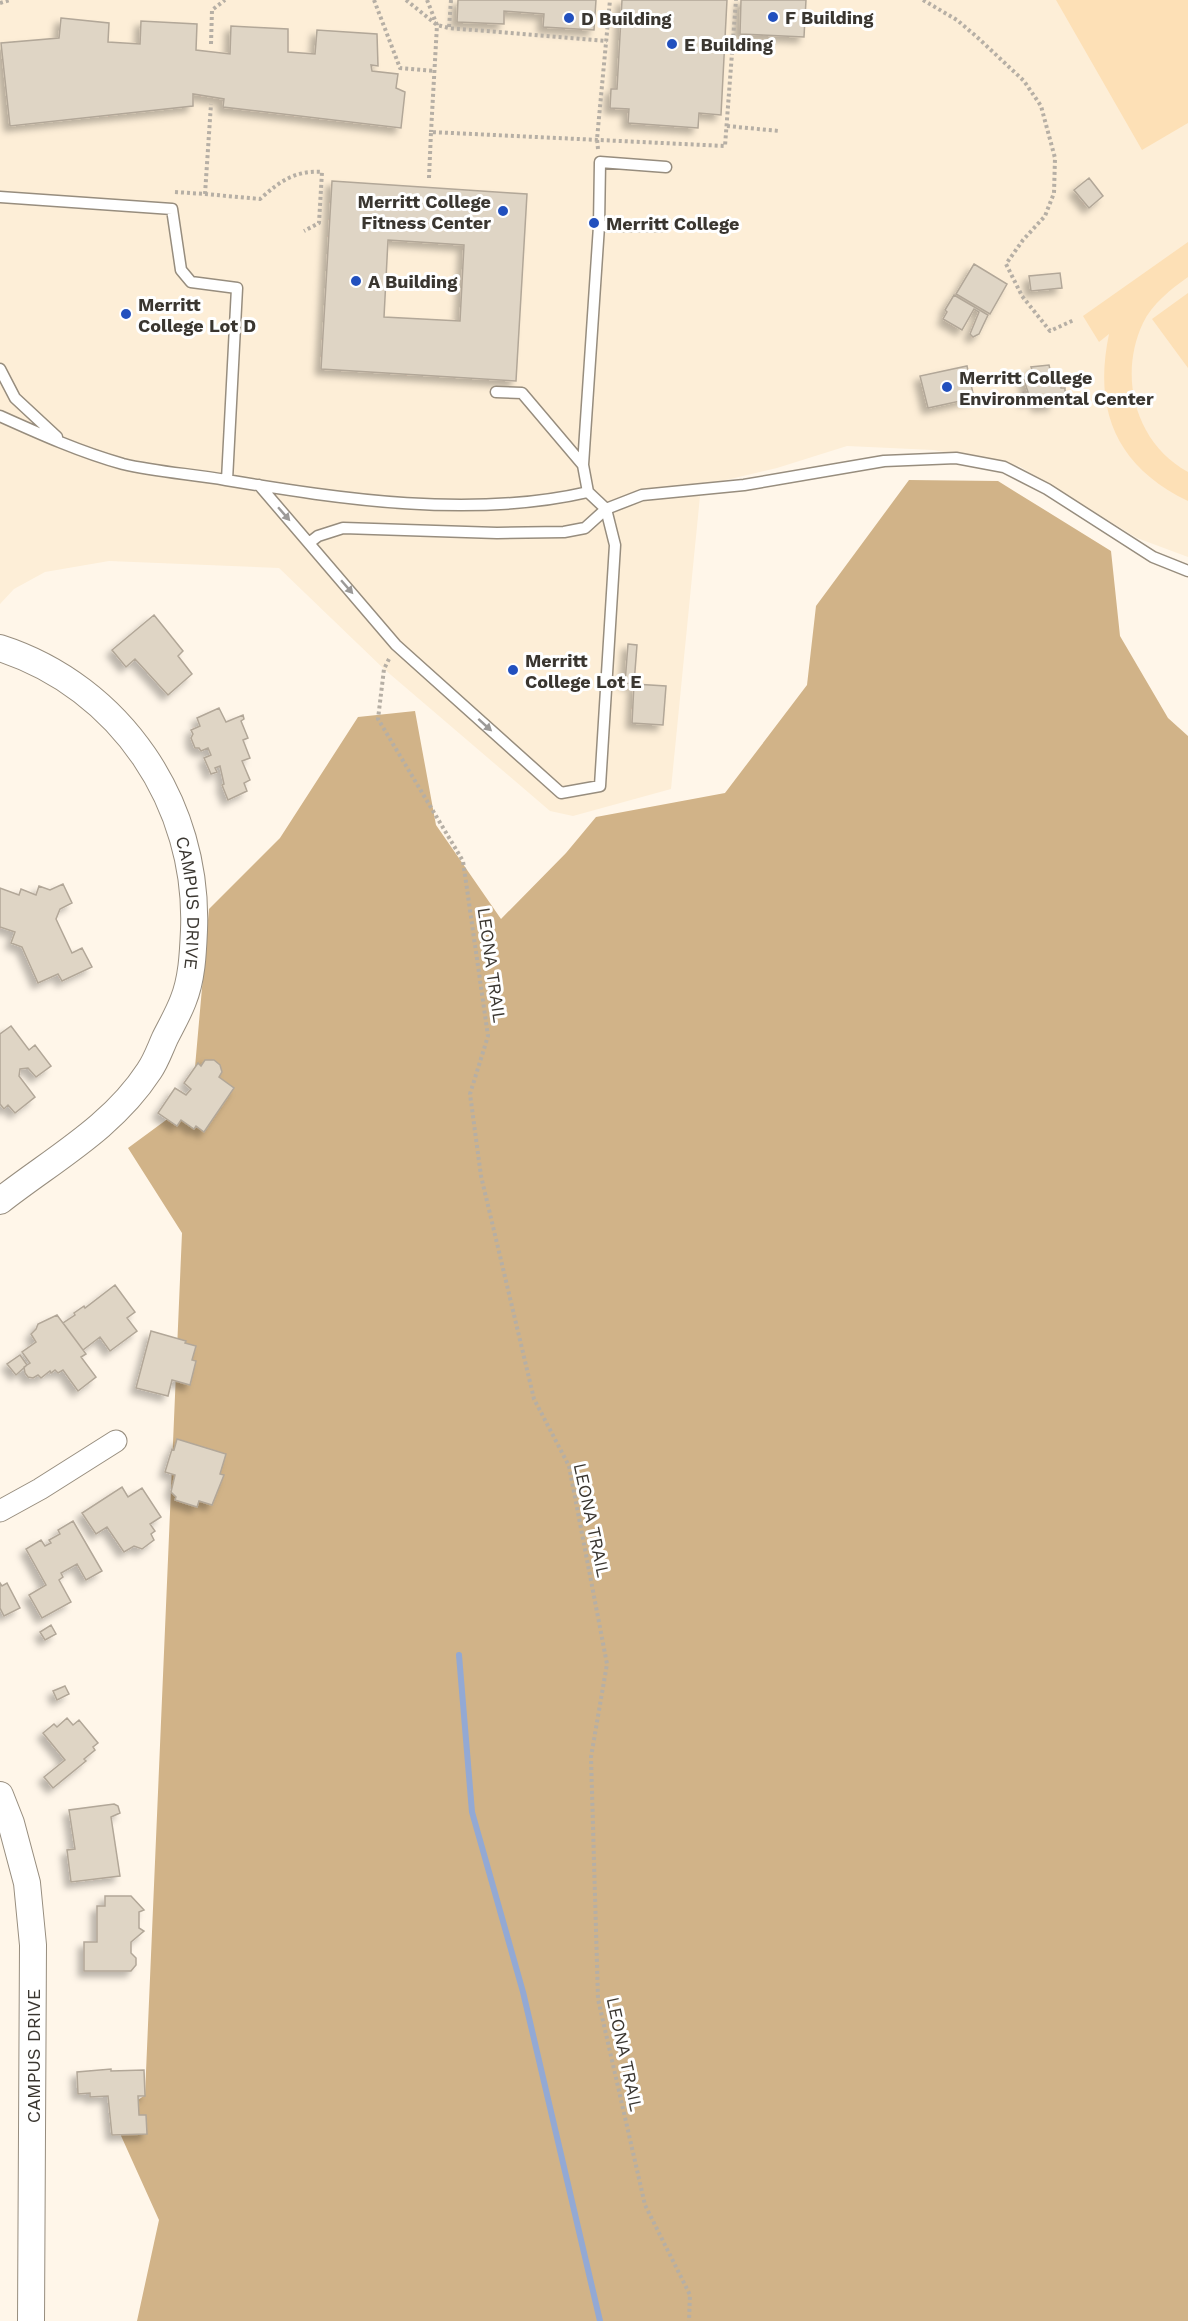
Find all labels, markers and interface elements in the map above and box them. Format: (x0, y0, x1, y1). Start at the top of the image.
place label: F Building (785, 7, 874, 28)
place label: D Building (581, 8, 672, 29)
marker: F Building (766, 10, 780, 24)
marker: D Building (562, 11, 576, 25)
place label: E Building (684, 34, 774, 55)
marker: E Building (665, 37, 679, 51)
place label: Merritt College Fitness Center (358, 191, 491, 233)
marker: Merritt College Fitness Center (496, 204, 510, 218)
place label: Merritt College (606, 213, 739, 234)
marker: Merritt College (587, 216, 601, 230)
place label: A Building (368, 271, 458, 292)
marker: A Building (349, 274, 363, 288)
place label: Merritt College Lot D (138, 294, 256, 336)
marker: Merritt College Lot D (119, 307, 133, 321)
place label: Merritt College Environmental Center (959, 367, 1154, 409)
marker: Merritt College Environmental Center (940, 380, 954, 394)
one-way arrow (277, 506, 290, 521)
one-way arrow (340, 579, 353, 594)
place label: Merritt College Lot E (525, 650, 642, 692)
marker: Merritt College Lot E (506, 663, 520, 677)
one-way arrow (478, 717, 492, 731)
street label: CAMPUS DRIVE (172, 834, 205, 971)
street label: LEONA TRAIL (474, 906, 511, 1024)
street label: LEONA TRAIL (570, 1461, 614, 1579)
street label: CAMPUS DRIVE (23, 1989, 44, 2123)
street label: LEONA TRAIL (603, 1995, 647, 2113)

